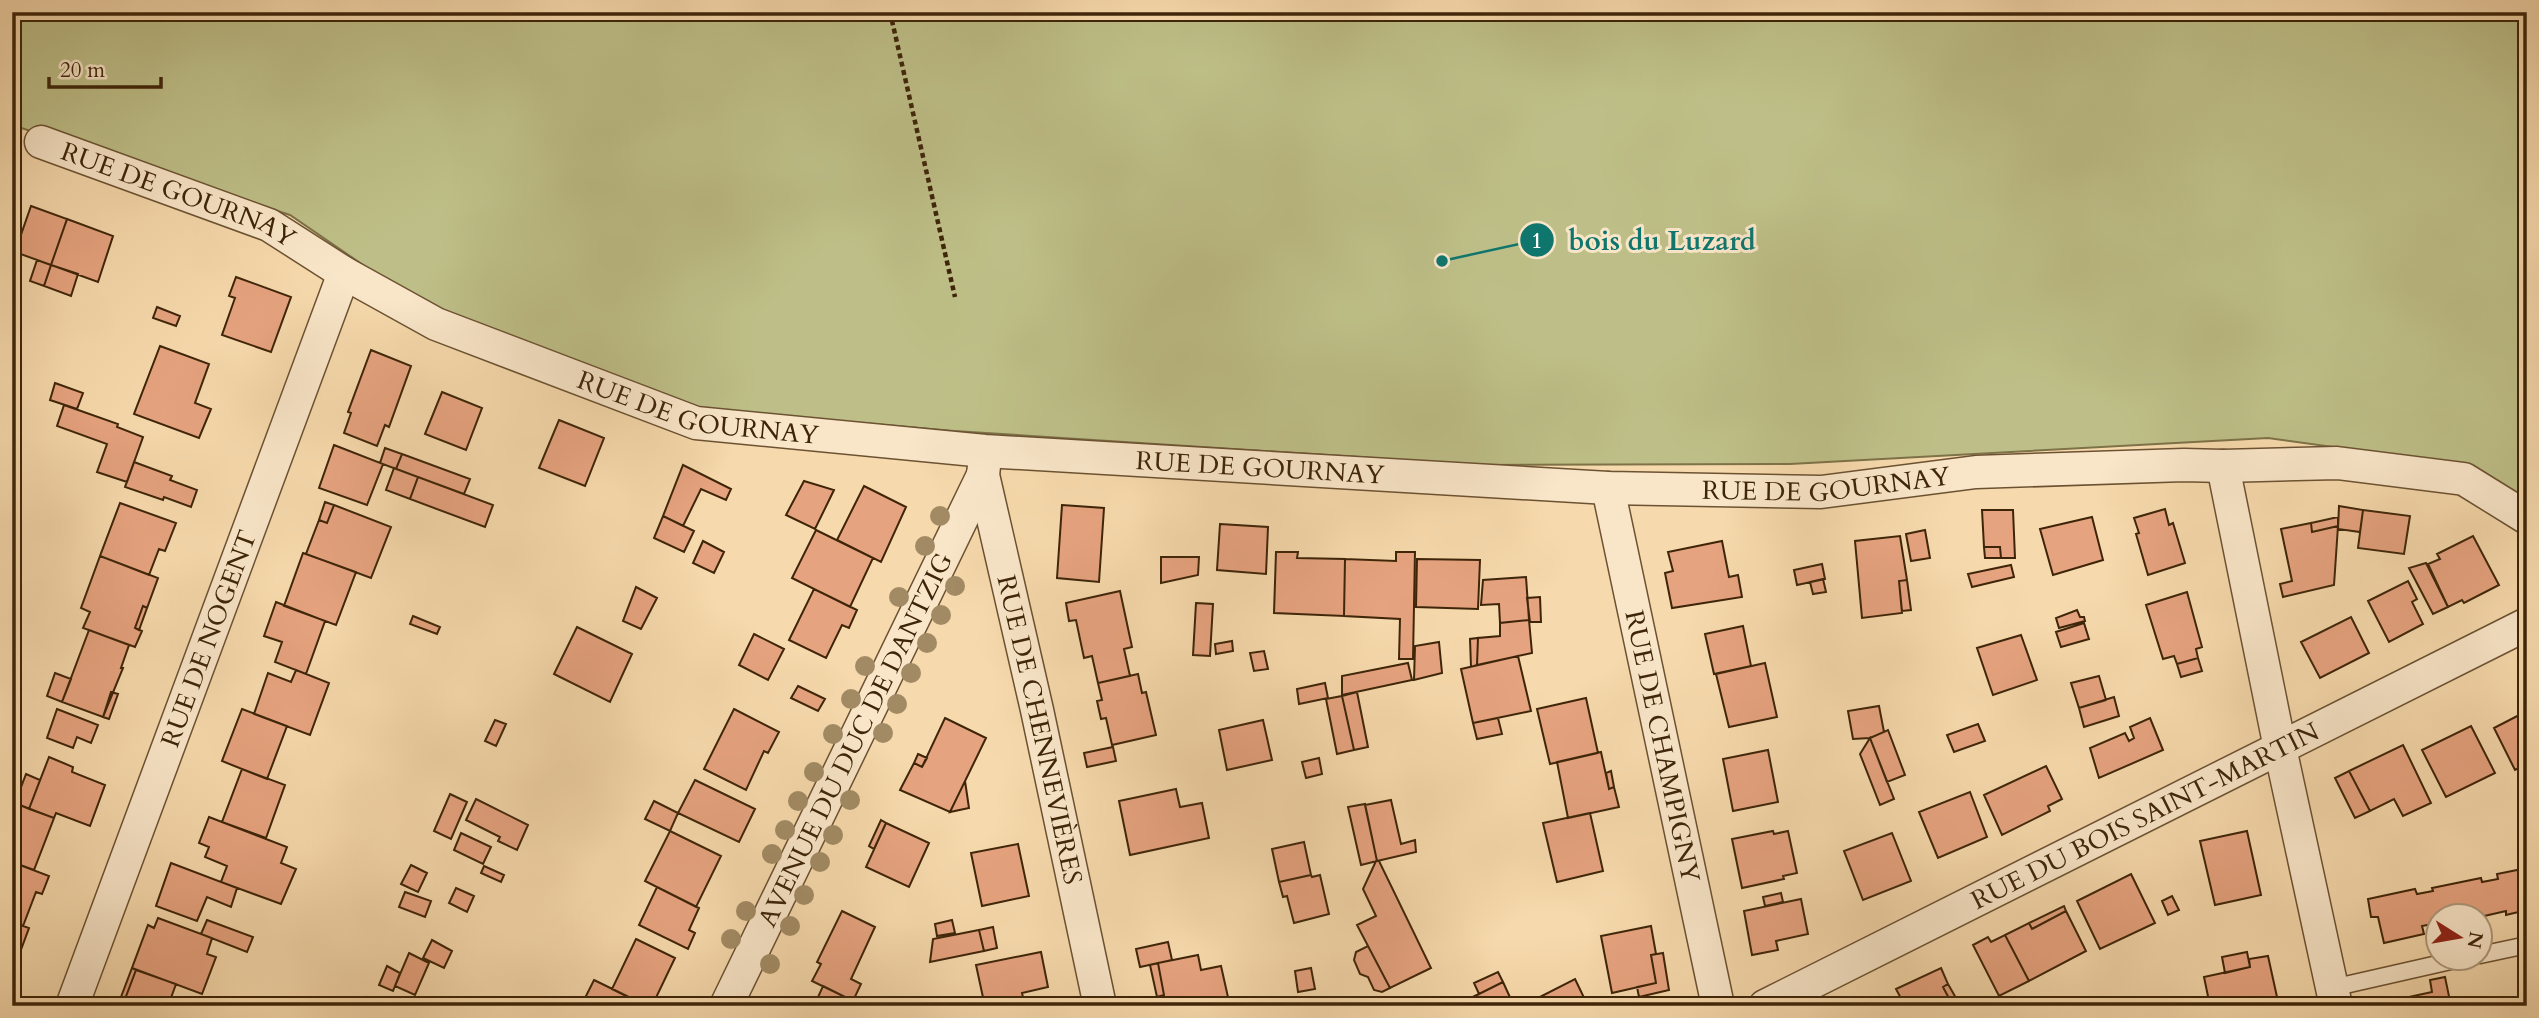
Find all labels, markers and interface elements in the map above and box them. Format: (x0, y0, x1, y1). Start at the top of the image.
scale bar (49, 46, 161, 90)
text: 20 m (60, 56, 105, 85)
street label: RUE DE GOURNAY (56, 133, 303, 256)
callout: bois du Luzard (1519, 216, 1769, 265)
text: bois du Luzard (1568, 222, 1756, 260)
text: 1 (1532, 227, 1542, 256)
street label: RUE DE GOURNAY (572, 362, 821, 452)
street label: RUE DE GOURNAY (1135, 442, 1386, 492)
street label: RUE DE GOURNAY (1702, 458, 1953, 510)
street label: RUE DE NOGENT (152, 525, 265, 752)
street label: AVENUE DU DUC DE DANTZIG (750, 547, 960, 933)
street label: RUE DE CHENNEVIÈRES (989, 572, 1091, 887)
street label: RUE DE CHAMPIGNY (1617, 607, 1709, 886)
street label: RUE DU BOIS SAINT-MARTIN (1965, 714, 2325, 917)
north arrow (2424, 902, 2494, 972)
text: N (2460, 929, 2489, 951)

